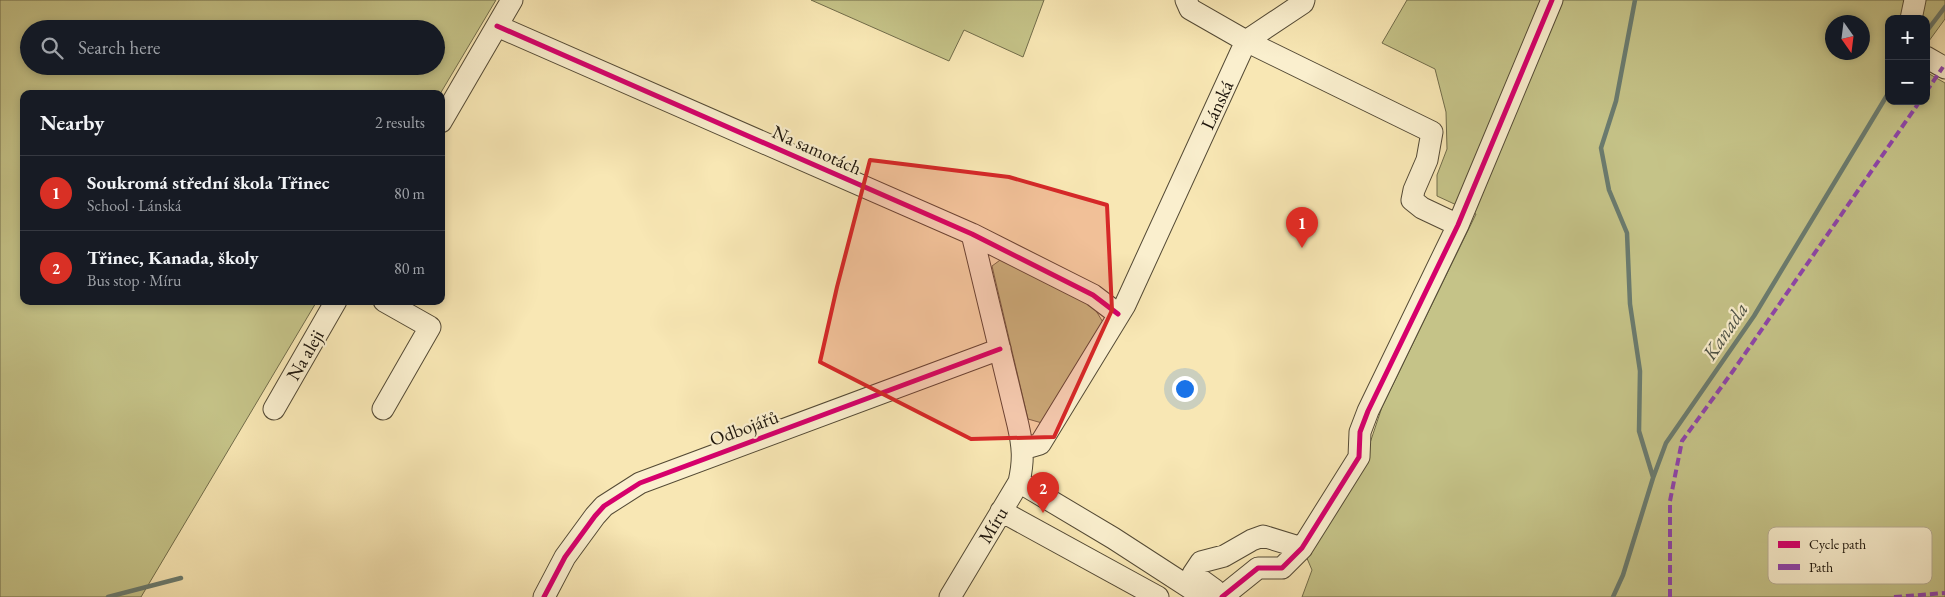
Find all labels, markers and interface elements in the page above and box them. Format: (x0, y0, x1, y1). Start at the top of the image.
north arrow (1825, 15, 1870, 60)
map controls (1885, 15, 1930, 105)
button: + (1885, 15, 1930, 60)
search box (20, 20, 445, 75)
icon: search (38, 34, 66, 62)
text: Search here (78, 35, 160, 60)
button: − (1885, 60, 1930, 105)
street label: Lánská (1195, 76, 1239, 134)
text: Nearby (40, 109, 104, 136)
text: 2 results (375, 112, 425, 133)
street label: Na samotách (768, 119, 866, 181)
text: Soukromá střední škola Třinec (87, 170, 330, 195)
text: 1 (52, 183, 60, 204)
text: 80 m (394, 183, 425, 204)
text: School · Lánská (87, 195, 181, 216)
pin: 1 (1286, 207, 1318, 248)
text: Třinec, Kanada, školy (87, 245, 259, 270)
text: 2 (52, 258, 60, 279)
text: 80 m (394, 258, 425, 279)
text: Bus stop · Míru (87, 270, 181, 291)
water label: Kanada (1696, 297, 1754, 366)
street label: Na aleji (280, 325, 330, 385)
your location (1172, 376, 1198, 402)
street label: Odbojářů (706, 404, 782, 452)
pin: 2 (1027, 472, 1059, 513)
street label: Míru (972, 502, 1014, 548)
legend (1768, 527, 1932, 584)
text: Cycle path (1809, 535, 1866, 553)
text: Path (1809, 558, 1833, 576)

